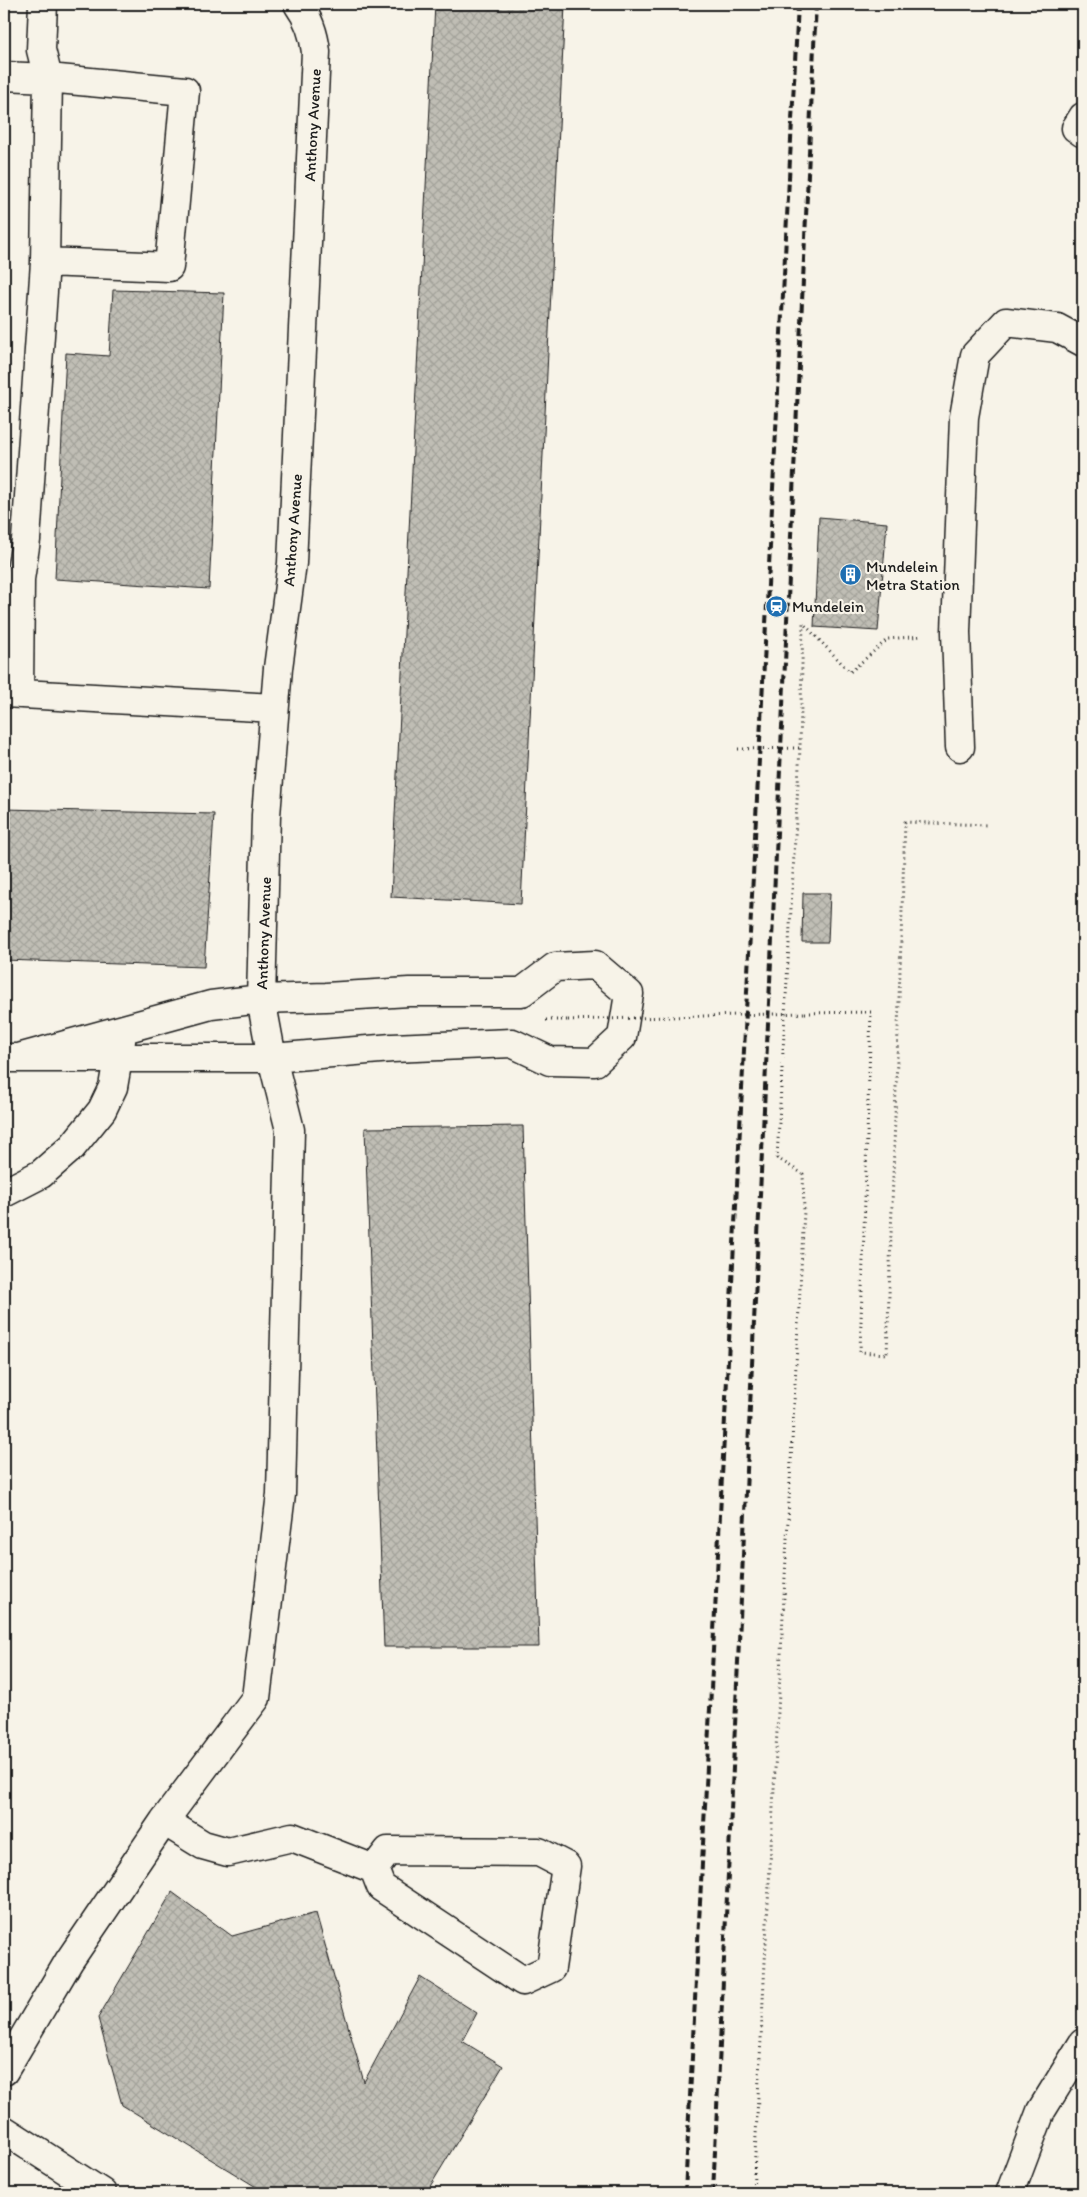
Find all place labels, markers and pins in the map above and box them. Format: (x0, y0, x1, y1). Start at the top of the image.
place label: Mundelein Metra Station (866, 557, 960, 594)
building icon: Mundelein Metra Station (838, 563, 862, 587)
station icon: Mundelein (764, 594, 788, 618)
place label: Mundelein (792, 597, 864, 616)

